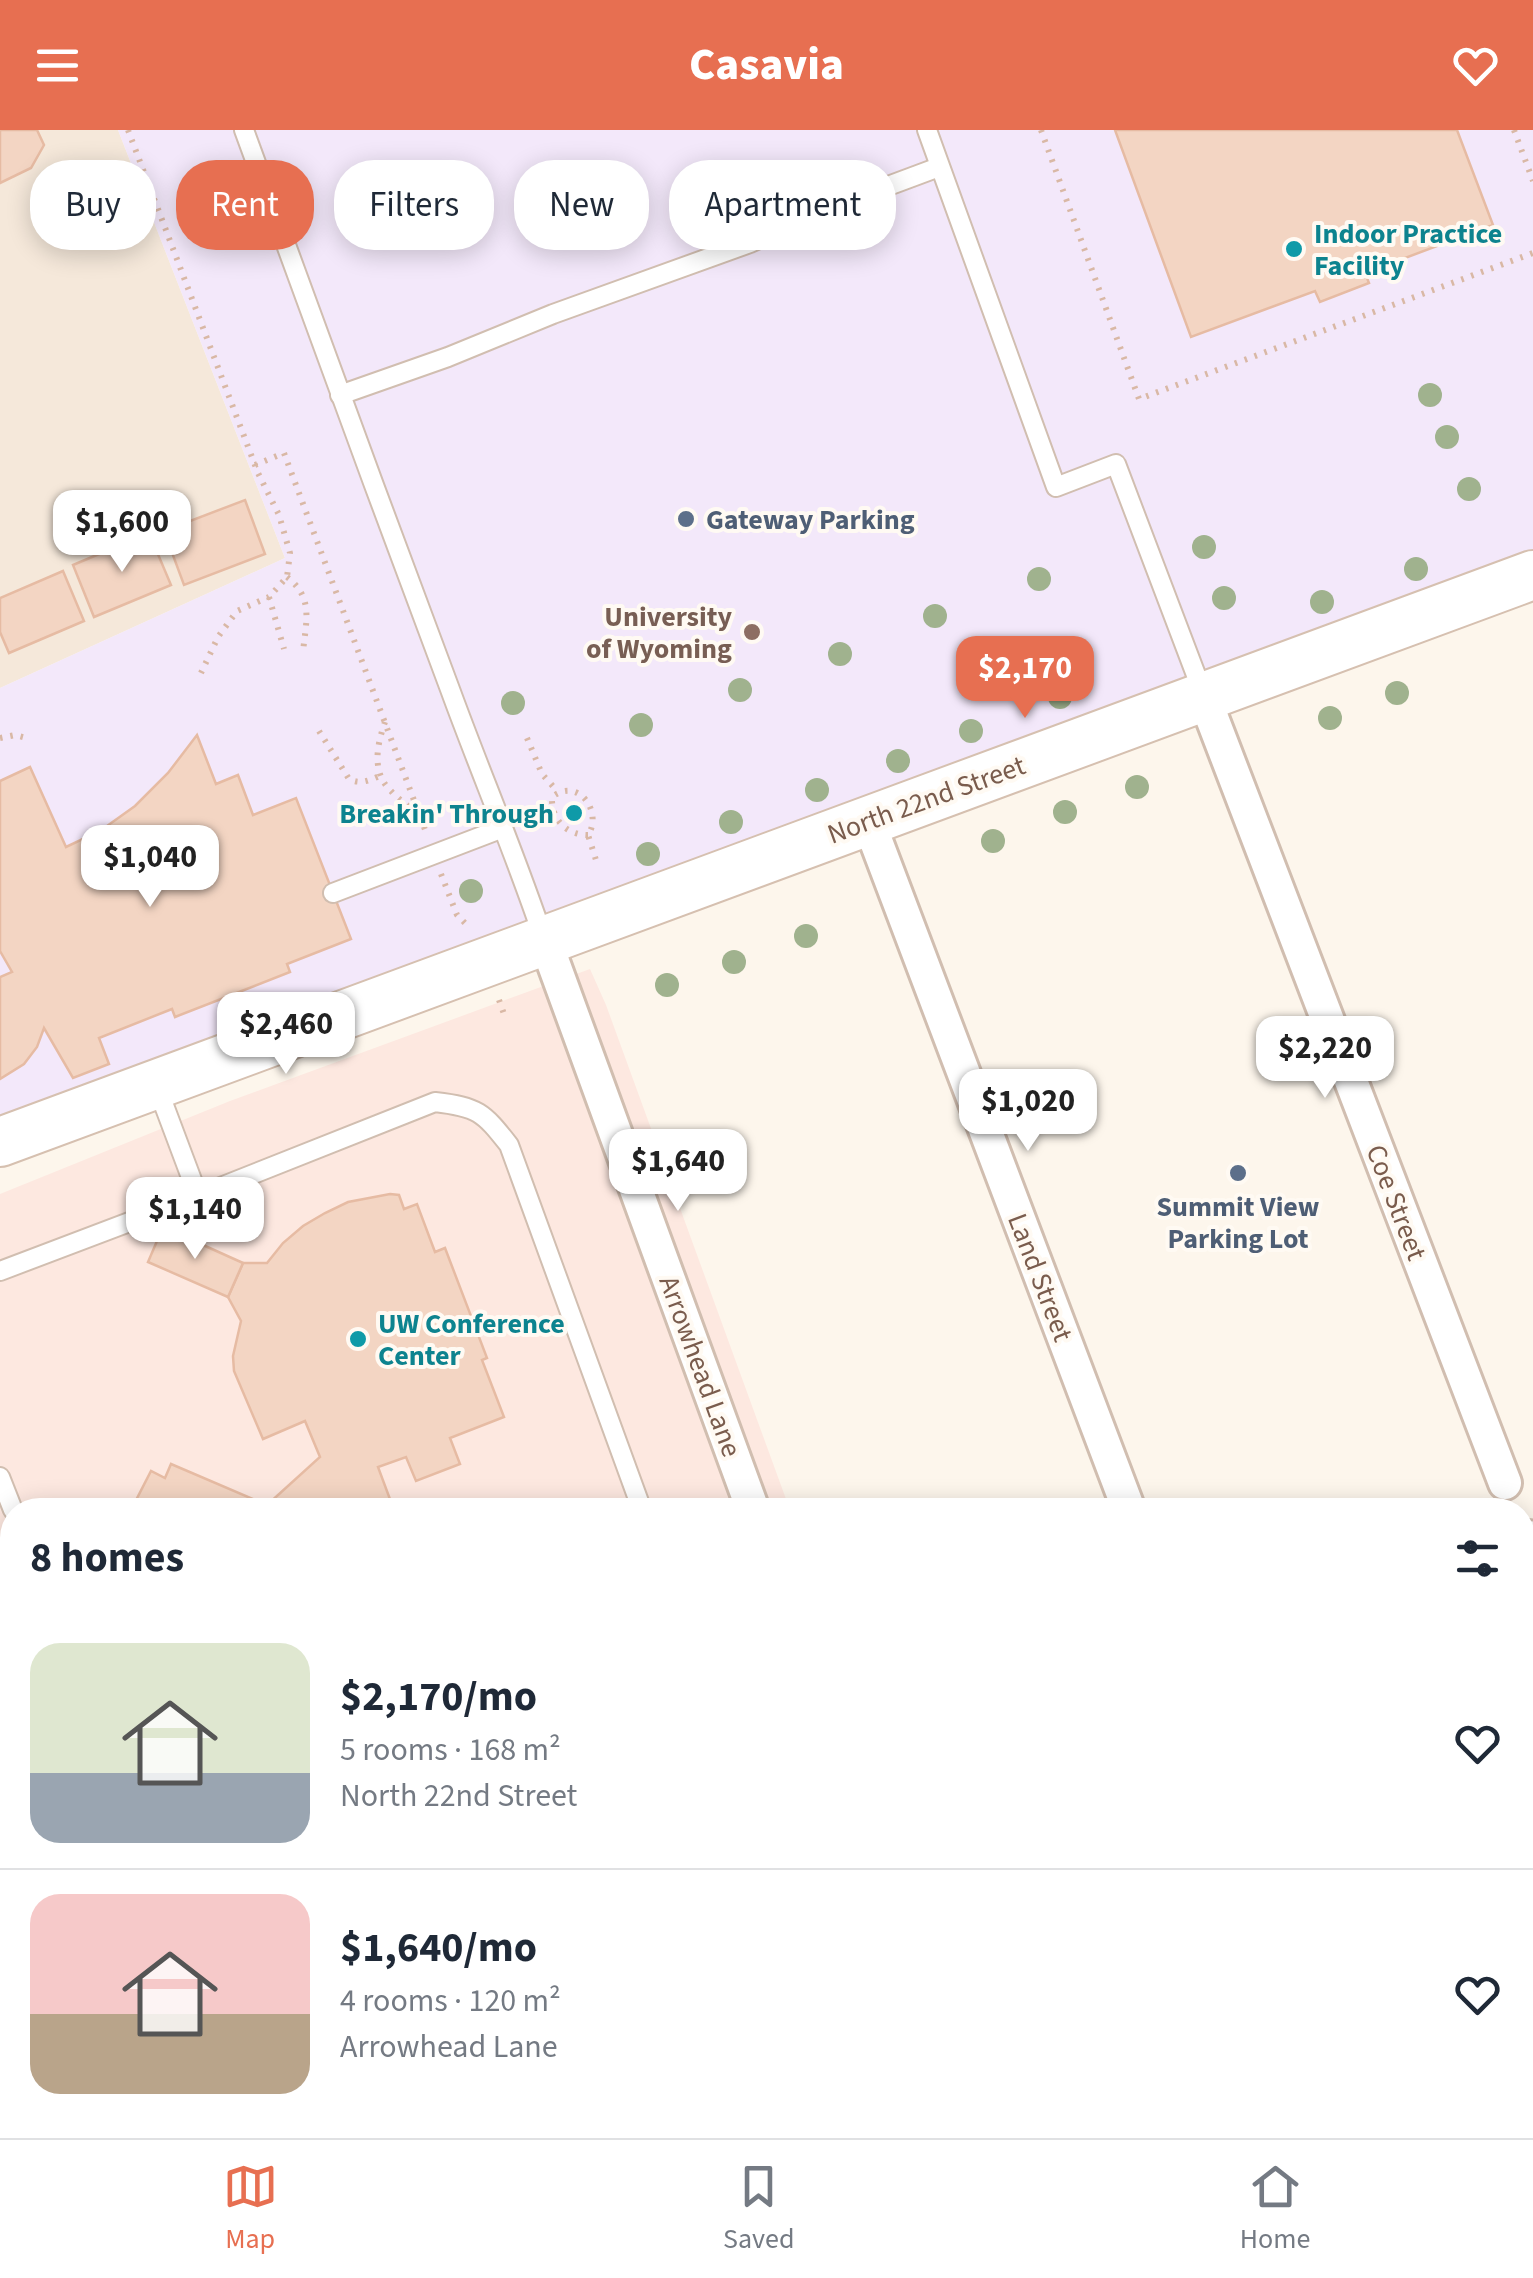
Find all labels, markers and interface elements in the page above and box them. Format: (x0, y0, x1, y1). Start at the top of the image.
text: Casavia (689, 33, 844, 97)
icon: menu (30, 38, 85, 93)
icon: heart (1448, 38, 1503, 93)
chip: Buy (30, 160, 156, 250)
chip: Rent (176, 160, 314, 250)
chip: Filters (334, 160, 494, 250)
chip: New (514, 160, 649, 250)
chip: Apartment (669, 160, 896, 250)
place label: Indoor Practice Facility (1314, 214, 1502, 286)
marker: Indoor Practice Facility (1283, 238, 1305, 260)
pin: $1,600 (41, 490, 203, 575)
text: $1,600 (75, 499, 169, 545)
place label: Gateway Parking (706, 500, 915, 540)
marker: Gateway Parking (675, 508, 697, 530)
place label: University of Wyoming (586, 597, 732, 669)
marker: University of Wyoming (741, 621, 763, 643)
pin: $2,170 (944, 636, 1106, 721)
text: $2,170 (978, 645, 1072, 691)
street label: North 22nd Street (822, 745, 1031, 854)
place label: Breakin' Through (339, 794, 554, 834)
marker: Breakin' Through (563, 802, 585, 824)
pin: $1,040 (69, 825, 231, 910)
text: $1,040 (103, 834, 197, 880)
pin: $2,460 (205, 992, 367, 1077)
text: $2,460 (239, 1001, 333, 1047)
pin: $2,220 (1244, 1016, 1406, 1101)
text: $2,220 (1278, 1025, 1372, 1071)
pin: $1,020 (947, 1069, 1109, 1154)
text: $1,020 (981, 1078, 1075, 1124)
pin: $1,640 (597, 1129, 759, 1214)
text: $1,640 (631, 1138, 725, 1184)
street label: Coe Street (1356, 1139, 1437, 1266)
marker: Summit View Parking Lot (1227, 1162, 1249, 1184)
pin: $1,140 (114, 1177, 276, 1262)
text: $1,140 (148, 1186, 242, 1232)
place label: Summit View Parking Lot (1157, 1187, 1320, 1259)
street label: Land Street (997, 1207, 1083, 1348)
street label: Arrowhead Lane (649, 1270, 751, 1463)
place label: UW Conference Center (378, 1304, 565, 1376)
marker: UW Conference Center (347, 1328, 369, 1350)
text: 8 homes (30, 1528, 184, 1588)
icon: filters (1450, 1531, 1505, 1586)
text: $2,170/mo (340, 1667, 537, 1727)
icon: home (110, 1683, 230, 1803)
icon: heart (1450, 1716, 1505, 1771)
text: 5 rooms · 168 m² (340, 1727, 561, 1773)
text: North 22nd Street (340, 1773, 577, 1819)
text: $1,640/mo (340, 1918, 537, 1978)
icon: home (110, 1934, 230, 2054)
icon: heart (1450, 1967, 1505, 2022)
text: 4 rooms · 120 m² (340, 1978, 561, 2024)
text: Arrowhead Lane (340, 2024, 558, 2070)
tab: Map (223, 2159, 278, 2259)
tab: Saved (723, 2159, 794, 2259)
tab: Home (1240, 2159, 1310, 2259)

